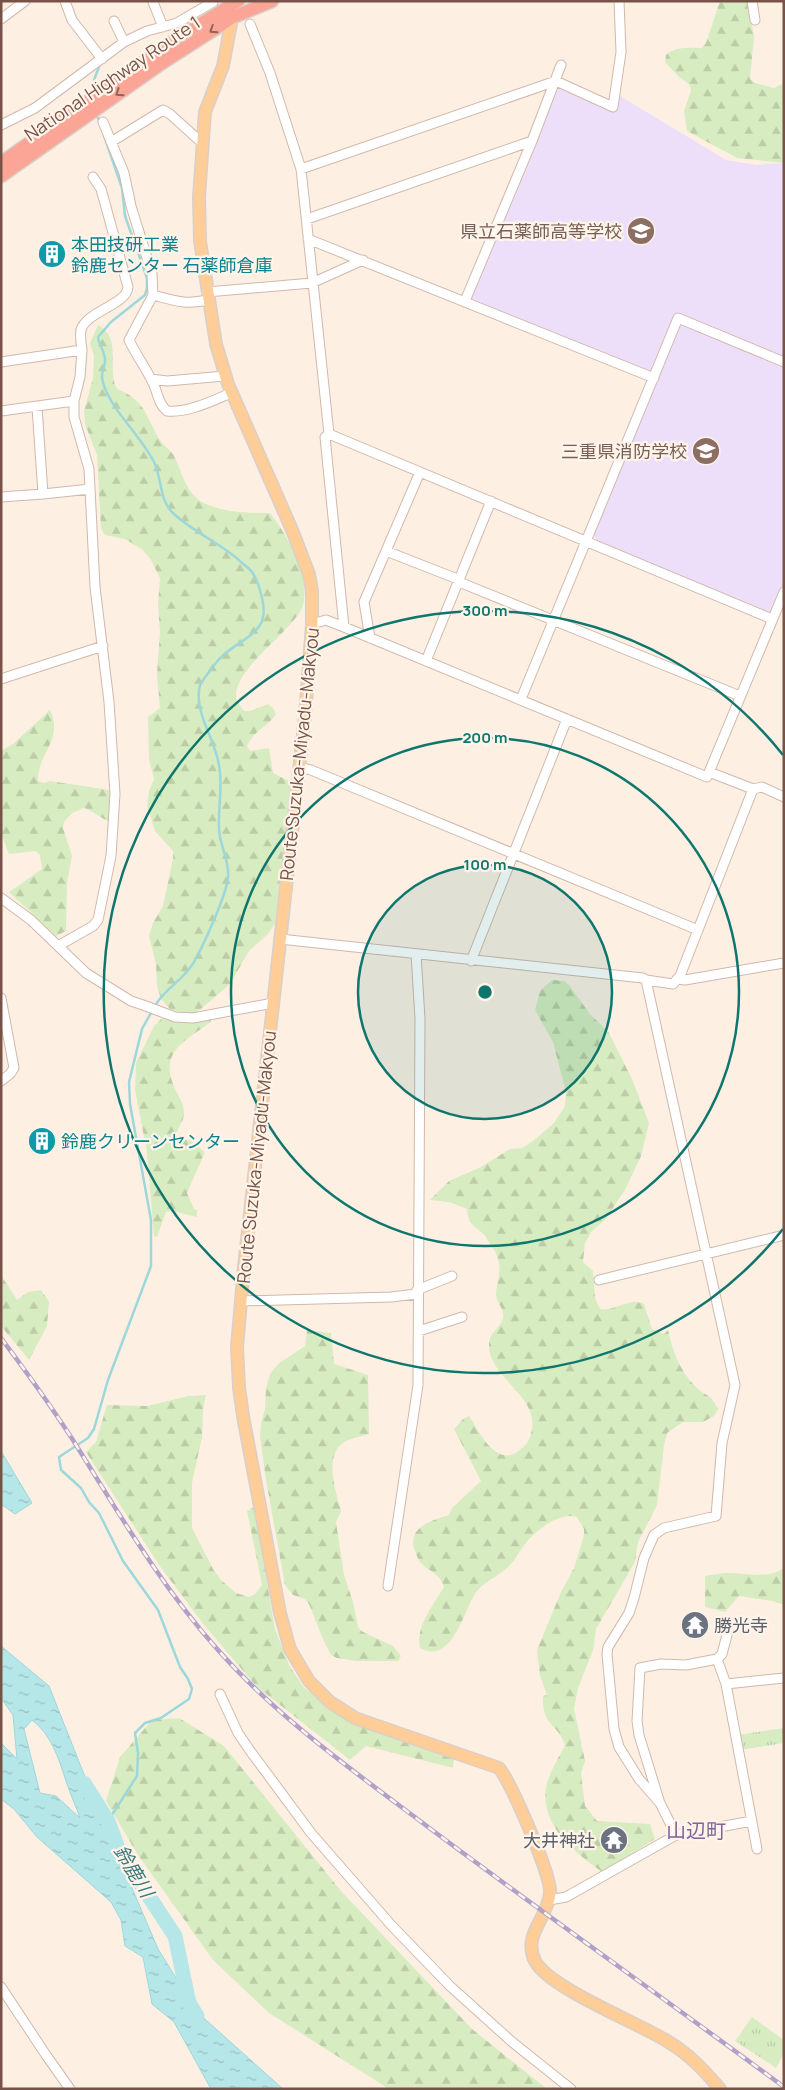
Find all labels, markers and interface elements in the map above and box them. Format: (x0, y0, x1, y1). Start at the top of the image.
street label: National Highway Route 1 (19, 10, 205, 146)
one-way arrow (209, 24, 218, 34)
one-way arrow (115, 87, 125, 96)
school or university icon: 県立石薬師高等学校 (626, 216, 656, 246)
place label: 県立石薬師高等学校 (460, 219, 622, 243)
place label: 本田技研工業 鈴鹿センター 石薬師倉庫 (71, 232, 273, 277)
building icon: 本田技研工業 鈴鹿センター 石薬師倉庫 (37, 239, 67, 269)
school or university icon: 三重県消防学校 (691, 436, 721, 466)
place label: 三重県消防学校 (561, 439, 687, 463)
text: 300 m (463, 600, 507, 621)
street label: Route Suzuka-Miyadu-Makyou (274, 626, 324, 882)
text: 200 m (462, 727, 508, 748)
text: 100 m (464, 854, 506, 875)
centre of rings (476, 983, 494, 1001)
street label: Route Suzuka-Miyadu-Makyou (231, 1029, 281, 1285)
building icon: 鈴鹿クリーンセンター (27, 1126, 57, 1156)
place label: 鈴鹿クリーンセンター (61, 1129, 240, 1153)
temple icon: 勝光寺 (680, 1610, 710, 1640)
place label: 勝光寺 (714, 1613, 768, 1637)
district label: 山辺町 (666, 1817, 726, 1844)
temple icon: 大井神社 (599, 1825, 629, 1855)
place label: 大井神社 (523, 1828, 595, 1852)
water label: 鈴鹿川 (108, 1840, 161, 1904)

